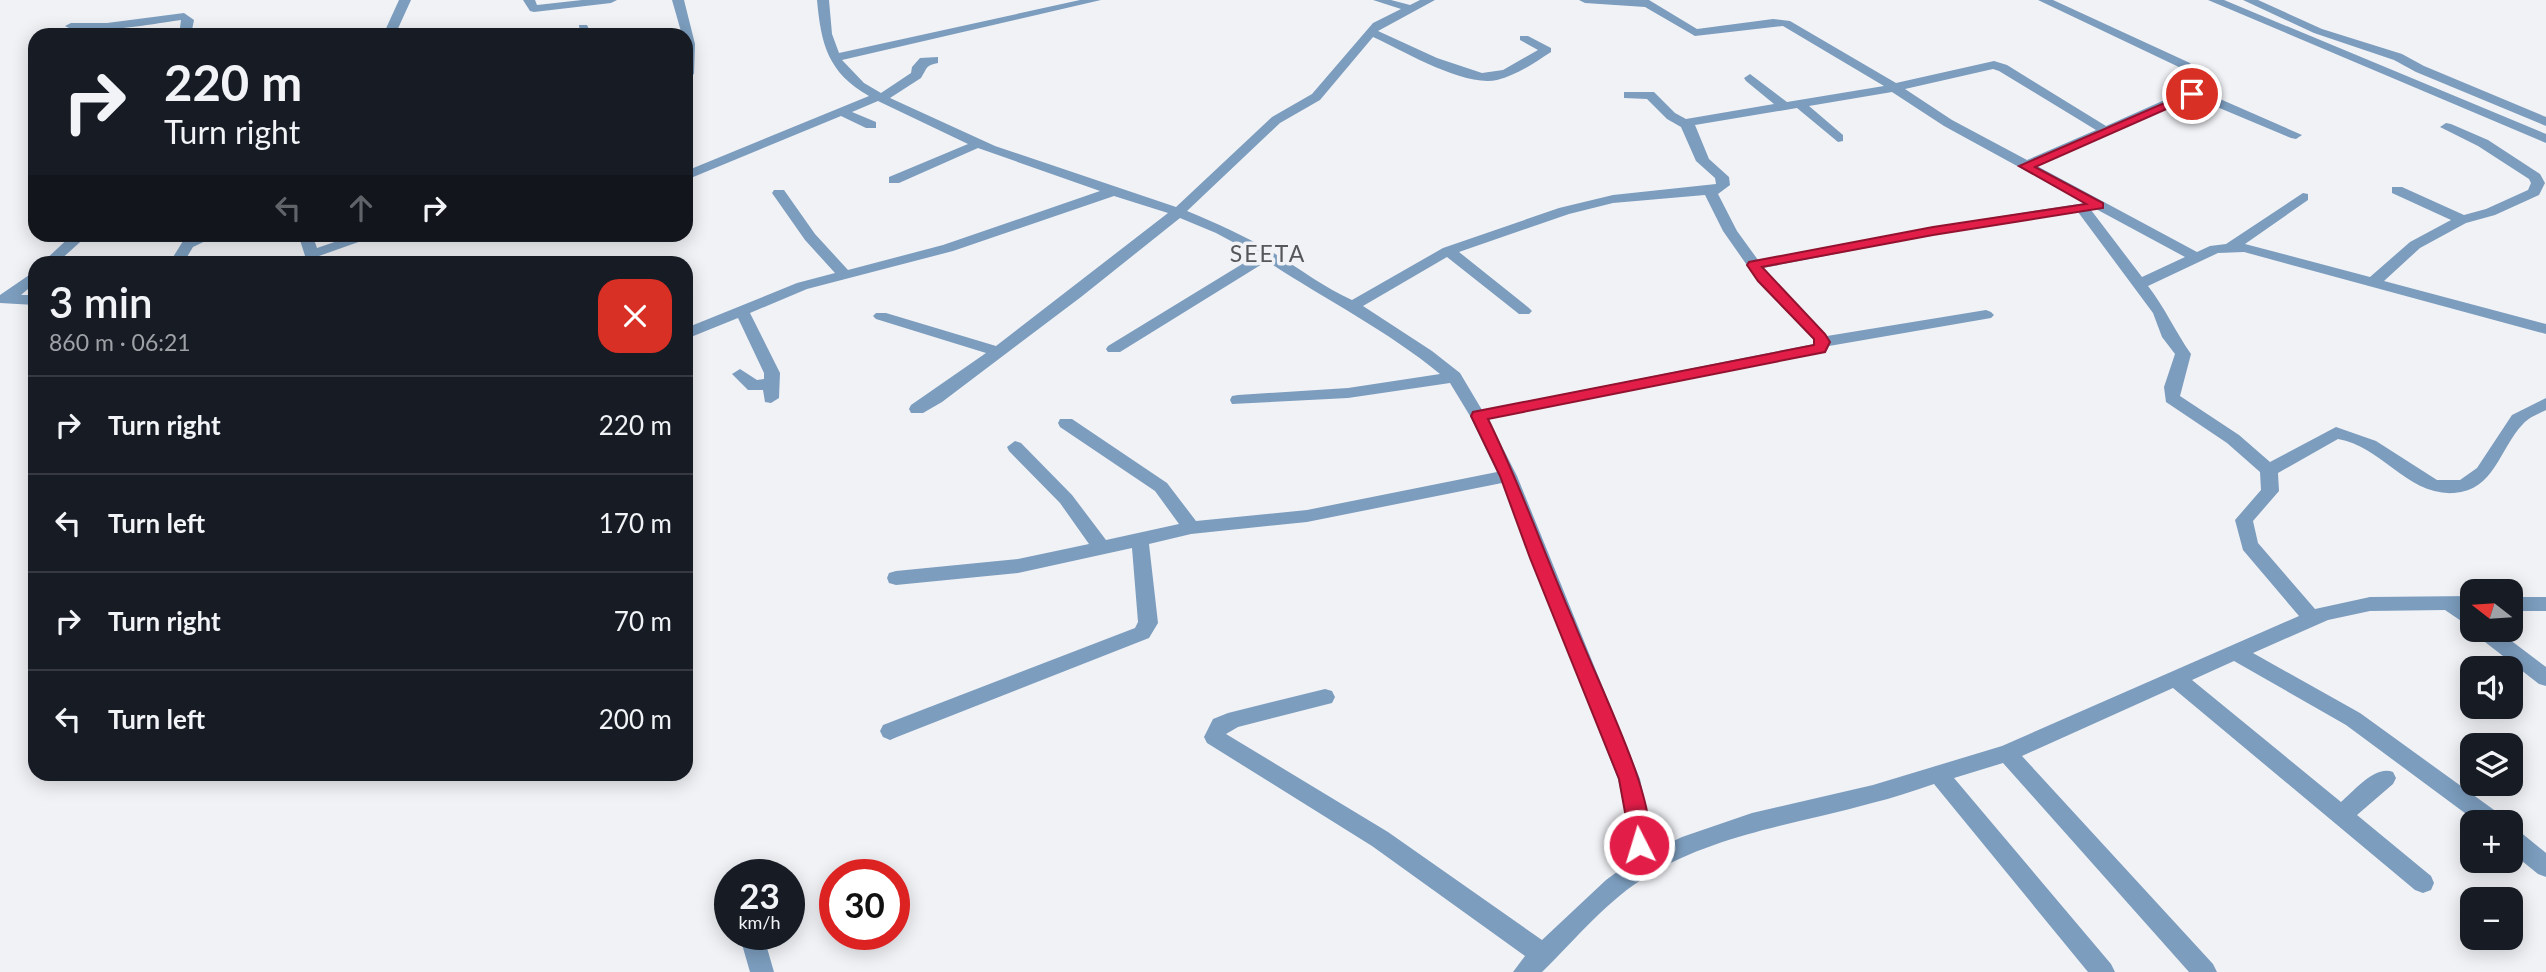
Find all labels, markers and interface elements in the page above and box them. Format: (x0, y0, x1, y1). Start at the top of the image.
text: 220 m (164, 53, 302, 111)
icon: right (49, 56, 140, 147)
pin (2162, 64, 2222, 124)
icon: arrive (2173, 75, 2211, 113)
text: Turn right (164, 112, 300, 151)
icon: left (269, 189, 307, 227)
icon: ahead (342, 189, 380, 227)
icon: right (415, 189, 453, 227)
district label: SEETA (1230, 239, 1306, 267)
text: 3 min (49, 277, 153, 327)
button: close (598, 279, 672, 353)
text: 860 m · 06:21 (49, 328, 191, 356)
icon: right (49, 406, 87, 444)
text: Turn right (108, 409, 221, 441)
text: 220 m (599, 409, 672, 441)
icon: left (49, 504, 87, 542)
text: Turn left (108, 507, 205, 539)
text: 170 m (599, 507, 672, 539)
north arrow (2460, 579, 2524, 642)
map controls (2460, 579, 2523, 950)
icon: right (49, 602, 87, 640)
text: Turn right (108, 605, 221, 637)
text: 70 m (614, 605, 672, 637)
button: sound (2460, 656, 2523, 719)
icon: left (49, 700, 87, 738)
text: Turn left (108, 703, 205, 735)
text: 200 m (599, 703, 672, 735)
button: layers (2460, 733, 2523, 796)
position arrow (1602, 808, 1676, 882)
button: + (2460, 810, 2523, 873)
speed limit sign: 30 (819, 859, 910, 950)
text: 23 (739, 874, 780, 916)
button: − (2460, 887, 2523, 950)
text: km/h (738, 911, 781, 933)

